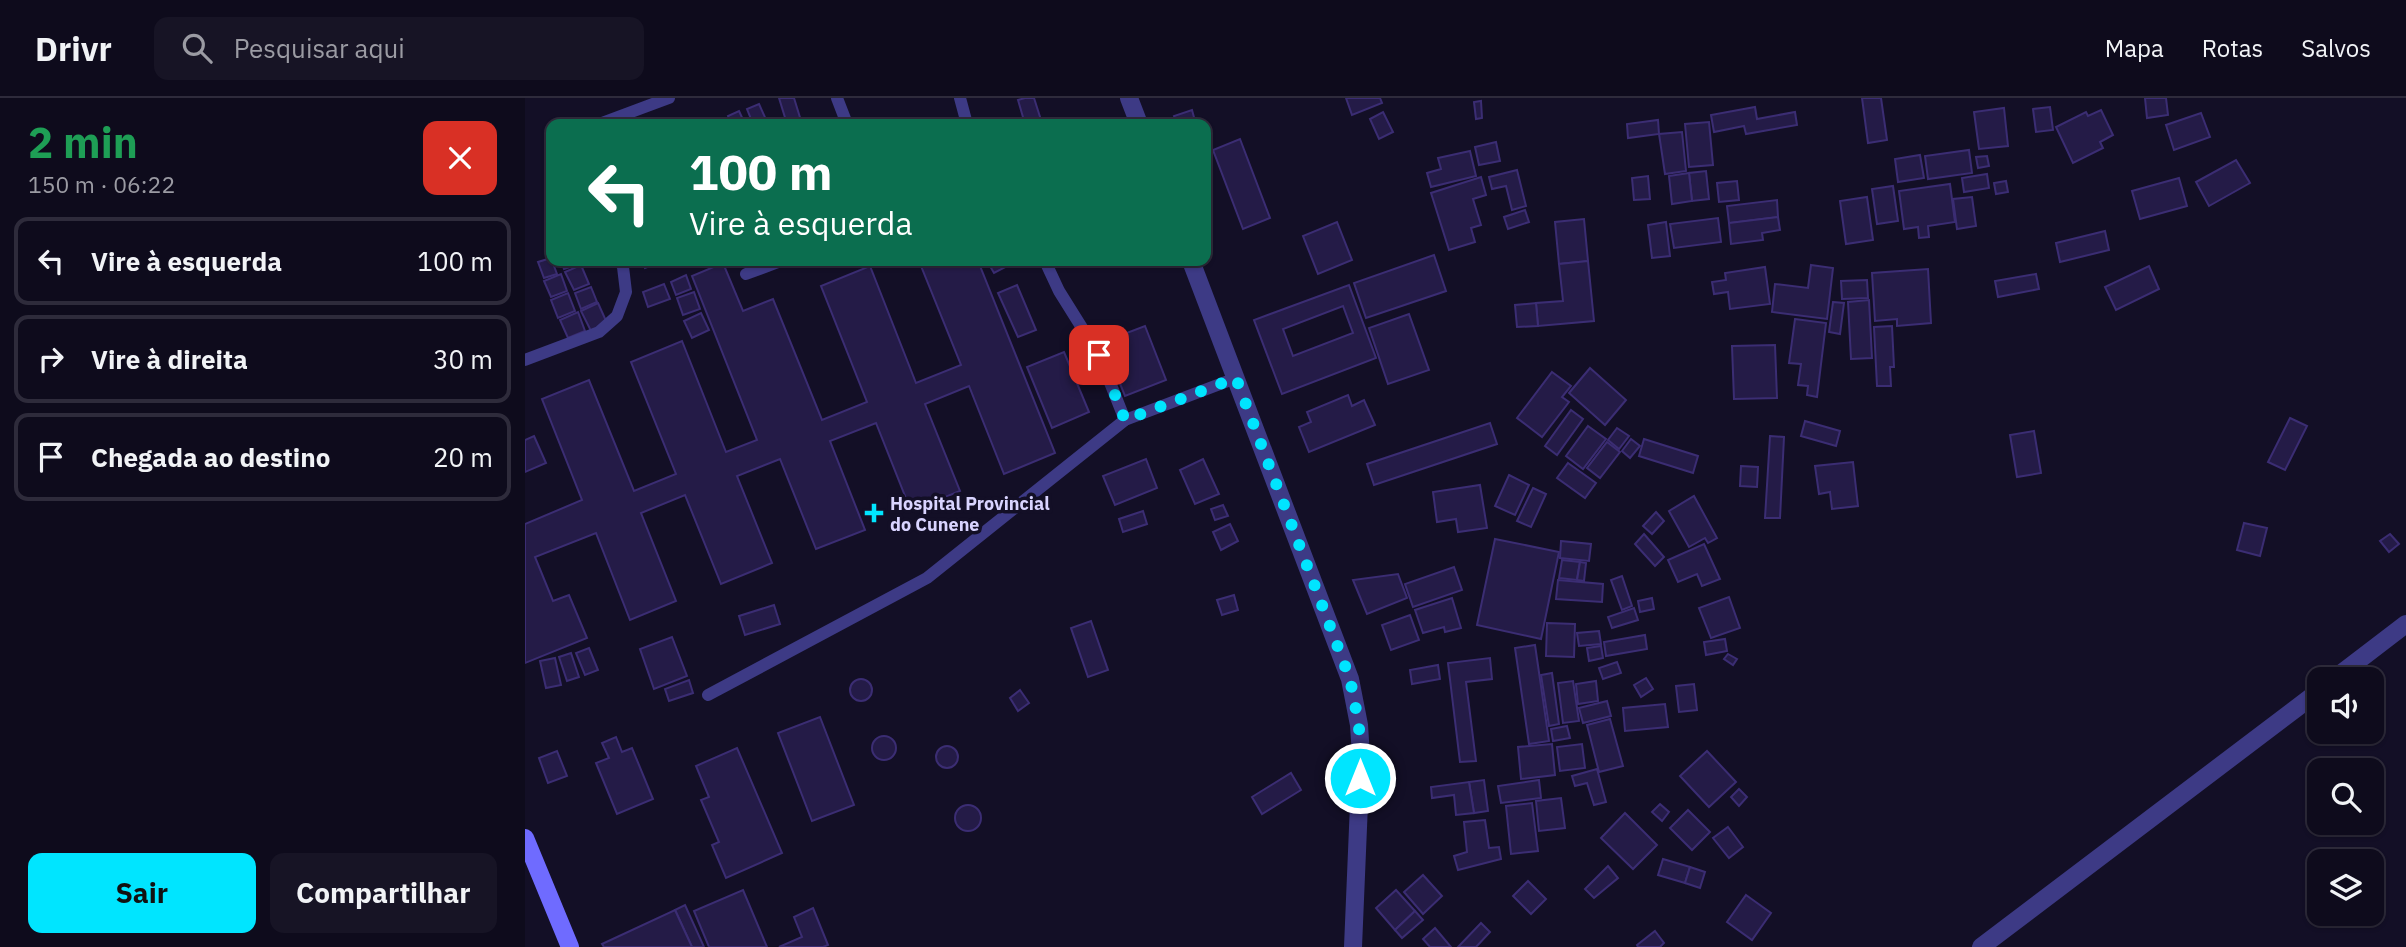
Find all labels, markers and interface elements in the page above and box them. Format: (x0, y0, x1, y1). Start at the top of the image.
search box (154, 17, 644, 80)
text: Drivr (35, 27, 112, 70)
icon: search (178, 29, 216, 67)
text: Pesquisar aqui (234, 31, 405, 65)
text: Mapa (2105, 32, 2164, 64)
text: Rotas (2202, 32, 2263, 64)
text: Salvos (2301, 32, 2371, 64)
text: 2 min (28, 115, 138, 170)
button: close (423, 121, 497, 195)
text: 100 m (689, 140, 833, 203)
icon: left (574, 147, 665, 238)
text: 150 m · 06:22 (28, 169, 175, 199)
text: Vire à esquerda (689, 202, 913, 244)
icon: left (32, 242, 70, 280)
text: Vire à esquerda (91, 244, 282, 278)
text: 100 m (417, 244, 493, 278)
pin (1069, 325, 1129, 385)
icon: arrive (1080, 336, 1118, 374)
icon: right (32, 340, 70, 378)
text: Vire à direita (91, 342, 248, 376)
text: 30 m (433, 342, 493, 376)
icon: arrive (32, 438, 70, 476)
text: Chegada ao destino (91, 440, 330, 474)
text: 20 m (433, 440, 493, 474)
place label: Hospital Provincial do Cunene (890, 492, 1050, 536)
marker: Hospital Provincial do Cunene (864, 503, 884, 523)
map controls (2307, 667, 2384, 926)
button: sound (2307, 667, 2384, 744)
position arrow (1323, 741, 1397, 815)
button: search (2307, 758, 2384, 835)
button: layers (2307, 849, 2384, 926)
button: Sair (28, 853, 256, 933)
button: Compartilhar (270, 853, 497, 933)

